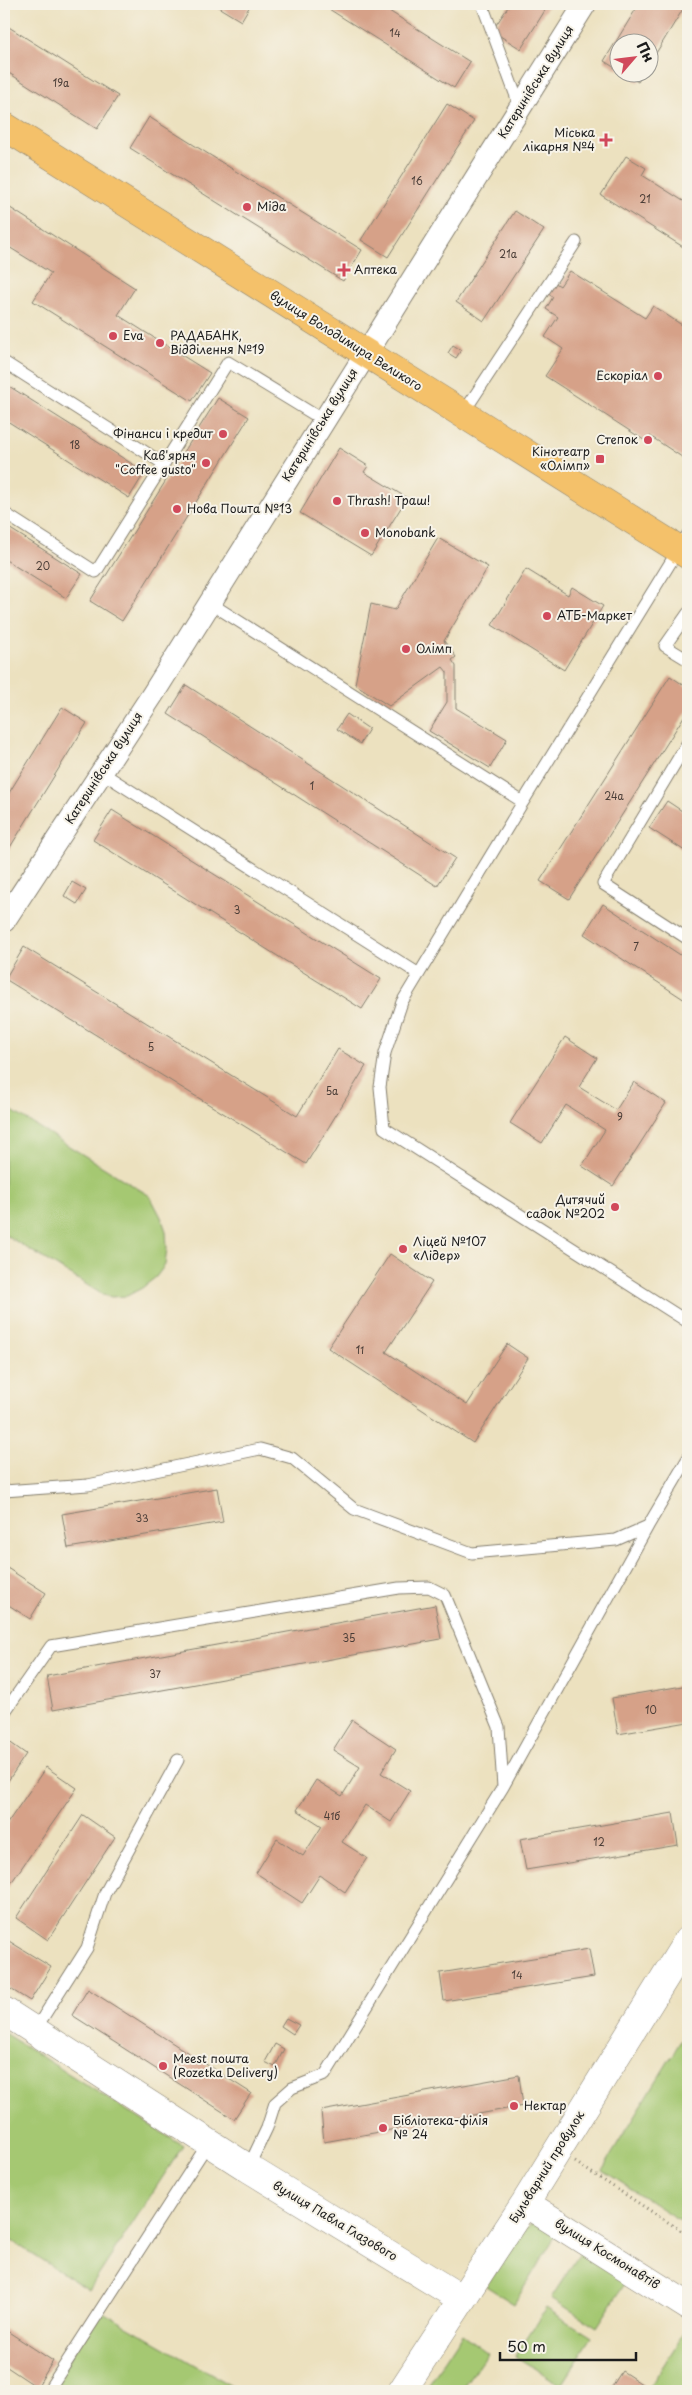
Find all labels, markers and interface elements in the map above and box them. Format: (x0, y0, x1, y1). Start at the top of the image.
street label: Катеринівська вулиця (493, 21, 577, 142)
house number: 14 (389, 25, 401, 40)
north arrow (610, 32, 660, 82)
text: Пн (632, 38, 660, 66)
house number: 19а (53, 75, 70, 90)
place label: Міська лікарня №4 (523, 123, 596, 155)
marker: Міська лікарня №4 (599, 133, 613, 147)
house number: 16 (411, 173, 423, 188)
house number: 21 (639, 191, 651, 206)
place label: Міда (257, 197, 287, 215)
marker: Міда (241, 201, 253, 213)
house number: 21а (499, 246, 518, 261)
place label: Аптека (354, 260, 398, 278)
marker: Аптека (338, 264, 350, 276)
street label: вулиця Володимира Великого (267, 286, 426, 395)
place label: Eva (123, 326, 144, 344)
place label: РАДАБАНК, Відділення №19 (170, 326, 264, 358)
marker: Eva (107, 330, 119, 342)
marker: РАДАБАНК, Відділення №19 (154, 337, 166, 349)
street label: Катеринівська вулиця (277, 364, 361, 485)
place label: Ескоріал (596, 366, 648, 384)
marker: Ескоріал (652, 370, 664, 382)
place label: Фінанси і кредит (113, 424, 214, 442)
marker: Фінанси і кредит (217, 428, 229, 440)
place label: Степок (596, 430, 639, 448)
marker: Степок (642, 434, 654, 446)
house number: 18 (70, 437, 80, 452)
place label: Кінотеатр «Олімп» (532, 442, 590, 474)
place label: Кав'ярня "Coffee gusto" (115, 446, 196, 478)
marker: Кінотеатр «Олімп» (594, 453, 606, 465)
marker: Кав'ярня "Coffee gusto" (200, 457, 212, 469)
place label: Thrash! Траш! (347, 491, 430, 509)
marker: Thrash! Траш! (331, 495, 343, 507)
place label: Нова Пошта №13 (187, 499, 292, 517)
marker: Нова Пошта №13 (171, 503, 183, 515)
place label: Monobank (375, 523, 436, 541)
marker: Monobank (359, 527, 371, 539)
house number: 20 (36, 558, 50, 573)
place label: АТБ-Маркет (557, 606, 632, 624)
marker: АТБ-Маркет (541, 610, 553, 622)
place label: Олімп (416, 639, 452, 657)
marker: Олімп (400, 643, 412, 655)
street label: Катеринівська вулиця (60, 708, 146, 827)
house number: 1 (310, 778, 314, 793)
house number: 24а (604, 788, 625, 803)
house number: 3 (234, 902, 240, 917)
house number: 7 (633, 939, 639, 954)
house number: 5 (148, 1039, 154, 1054)
house number: 5а (326, 1083, 339, 1098)
house number: 9 (617, 1109, 623, 1124)
place label: Дитячий садок №202 (526, 1190, 605, 1222)
marker: Дитячий садок №202 (609, 1201, 621, 1213)
place label: Ліцей №107 «Лідер» (413, 1232, 487, 1264)
marker: Ліцей №107 «Лідер» (397, 1243, 409, 1255)
house number: 11 (356, 1342, 364, 1357)
house number: 33 (135, 1510, 149, 1525)
house number: 35 (343, 1630, 355, 1645)
house number: 37 (149, 1666, 162, 1681)
house number: 10 (645, 1702, 657, 1717)
house number: 41б (324, 1808, 340, 1823)
house number: 12 (593, 1834, 605, 1849)
house number: 14 (511, 1967, 523, 1982)
place label: Meest пошта (Rozetka Delivery) (173, 2049, 278, 2081)
marker: Meest пошта (Rozetka Delivery) (157, 2060, 169, 2072)
place label: Нектар (524, 2096, 567, 2114)
marker: Нектар (508, 2100, 520, 2112)
street label: Бульварний провулок (504, 2106, 589, 2226)
place label: Бібліотека-філія № 24 (393, 2111, 488, 2143)
marker: Бібліотека-філія № 24 (377, 2122, 389, 2134)
street label: вулиця Павла Глазового (270, 2176, 401, 2265)
street label: вулиця Космонавтів (552, 2214, 664, 2293)
scale bar (500, 2330, 636, 2362)
text: 50 m (507, 2334, 546, 2357)

